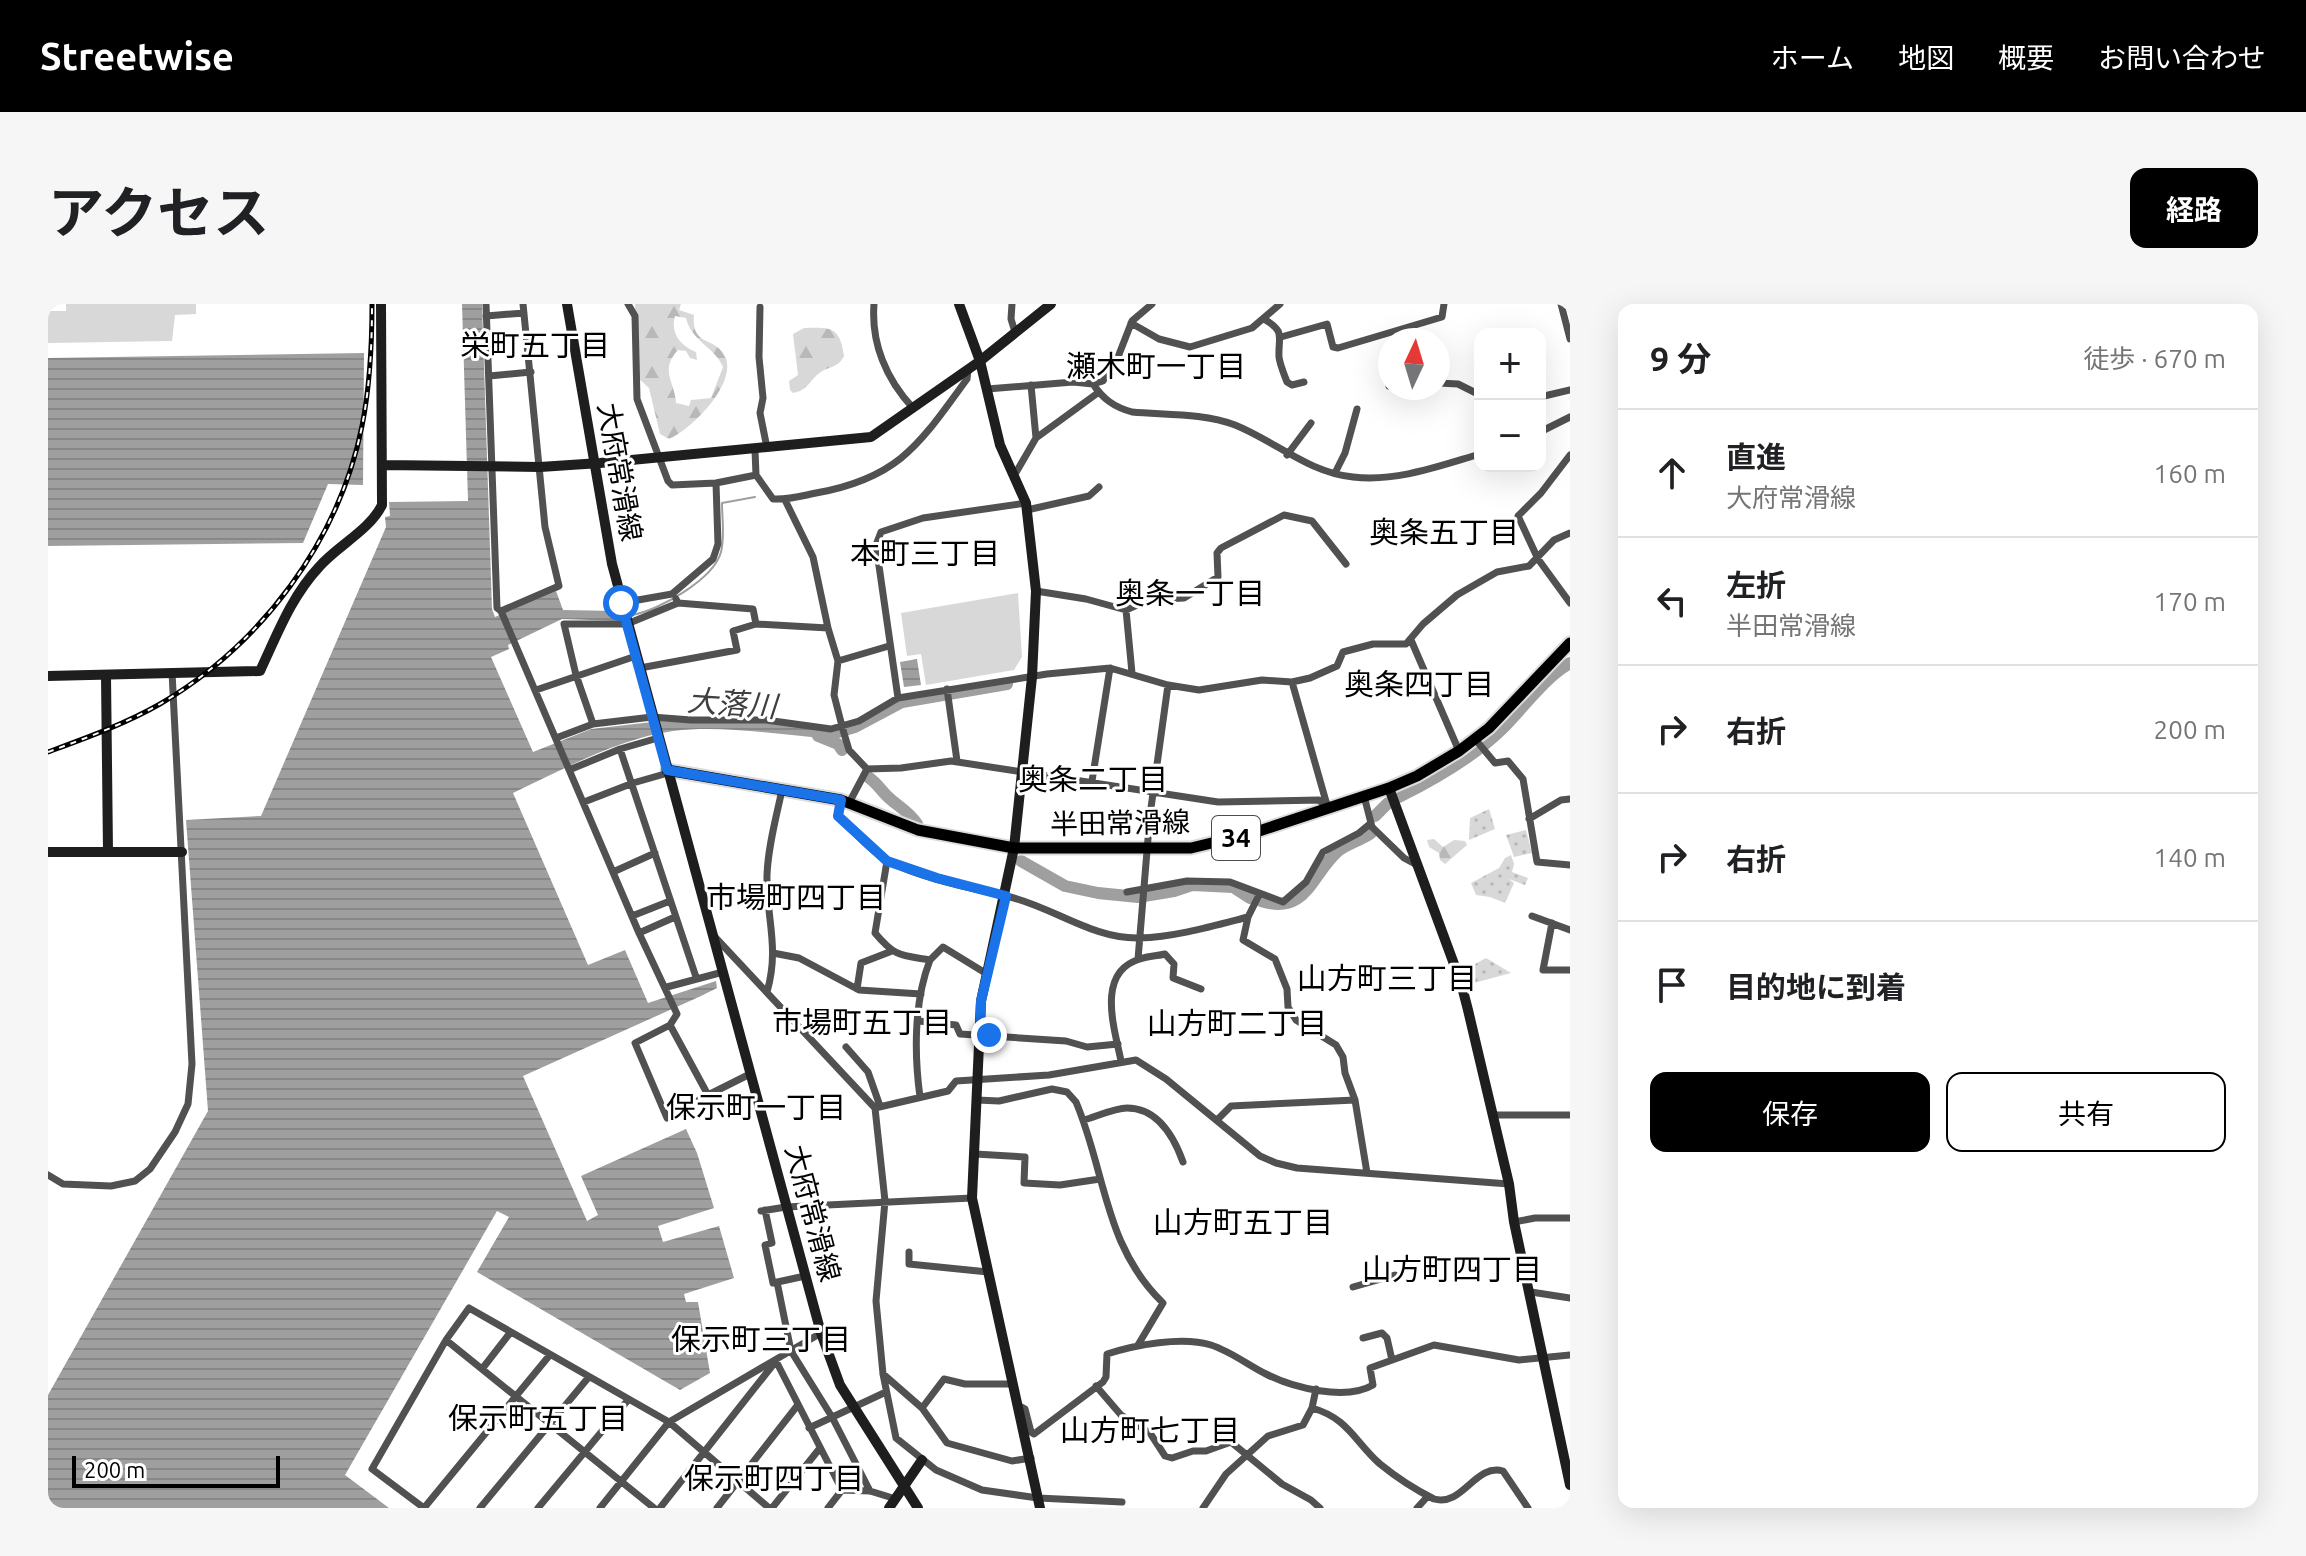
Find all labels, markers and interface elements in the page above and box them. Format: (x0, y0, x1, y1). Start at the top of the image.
text: Streetwise (40, 35, 234, 77)
text: ホーム (1771, 42, 1854, 73)
text: 地図 (1898, 42, 1954, 73)
text: 概要 (1998, 42, 2054, 73)
text: お問い合わせ (2098, 42, 2266, 73)
button: 経路 (2130, 168, 2258, 248)
text: アクセス (48, 181, 269, 244)
district label: 栄町五丁目 (460, 328, 610, 362)
north arrow (1378, 328, 1450, 400)
map controls (1474, 328, 1546, 472)
button: + (1474, 328, 1546, 400)
text: 9 分 (1650, 339, 1711, 377)
text: 徒歩 · 670 m (2083, 344, 2226, 373)
district label: 瀬木町一丁目 (1066, 349, 1246, 383)
street label: 大府常滑線 (593, 400, 648, 544)
button: − (1474, 400, 1546, 472)
text: 直進 (1726, 440, 1786, 474)
icon: ahead (1650, 451, 1694, 495)
text: 160 m (2154, 459, 2226, 488)
text: 大府常滑線 (1726, 483, 1856, 512)
district label: 奥条五丁目 (1369, 515, 1519, 549)
district label: 本町三丁目 (850, 536, 1000, 570)
text: 左折 (1726, 568, 1786, 602)
district label: 奥条一丁目 (1115, 576, 1265, 610)
icon: left (1650, 579, 1694, 623)
route start (603, 585, 639, 621)
text: 170 m (2154, 587, 2226, 616)
text: 半田常滑線 (1726, 611, 1856, 640)
district label: 奥条四丁目 (1344, 667, 1494, 701)
water label: 大落川 (686, 683, 781, 723)
icon: right (1650, 707, 1694, 751)
text: 右折 (1726, 714, 1786, 748)
text: 200 m (2154, 715, 2226, 744)
district label: 奥条二丁目 (1018, 762, 1168, 796)
street label: 半田常滑線 (1050, 806, 1190, 839)
road number: 34 (1212, 816, 1260, 860)
icon: right (1650, 835, 1694, 879)
text: 右折 (1726, 842, 1786, 876)
text: 140 m (2154, 843, 2226, 872)
district label: 市場町四丁目 (706, 880, 886, 914)
district label: 山方町三丁目 (1297, 961, 1477, 995)
icon: arrive (1650, 963, 1694, 1007)
text: 目的地に到着 (1726, 970, 1906, 1004)
district label: 市場町五丁目 (772, 1005, 952, 1039)
district label: 山方町二丁目 (1147, 1006, 1327, 1040)
route end (971, 1017, 1007, 1053)
button: 保存 (1650, 1072, 1930, 1152)
button: 共有 (1946, 1072, 2226, 1152)
district label: 保示町一丁目 (666, 1090, 846, 1124)
street label: 大府常滑線 (780, 1141, 847, 1285)
district label: 山方町五丁目 (1153, 1205, 1333, 1239)
district label: 山方町四丁目 (1362, 1252, 1542, 1286)
district label: 保示町三丁目 (671, 1322, 851, 1356)
district label: 保示町五丁目 (448, 1401, 628, 1435)
district label: 山方町七丁目 (1060, 1413, 1240, 1447)
scale bar (72, 1452, 280, 1488)
text: 200 m (84, 1457, 145, 1482)
district label: 保示町四丁目 (684, 1461, 864, 1495)

